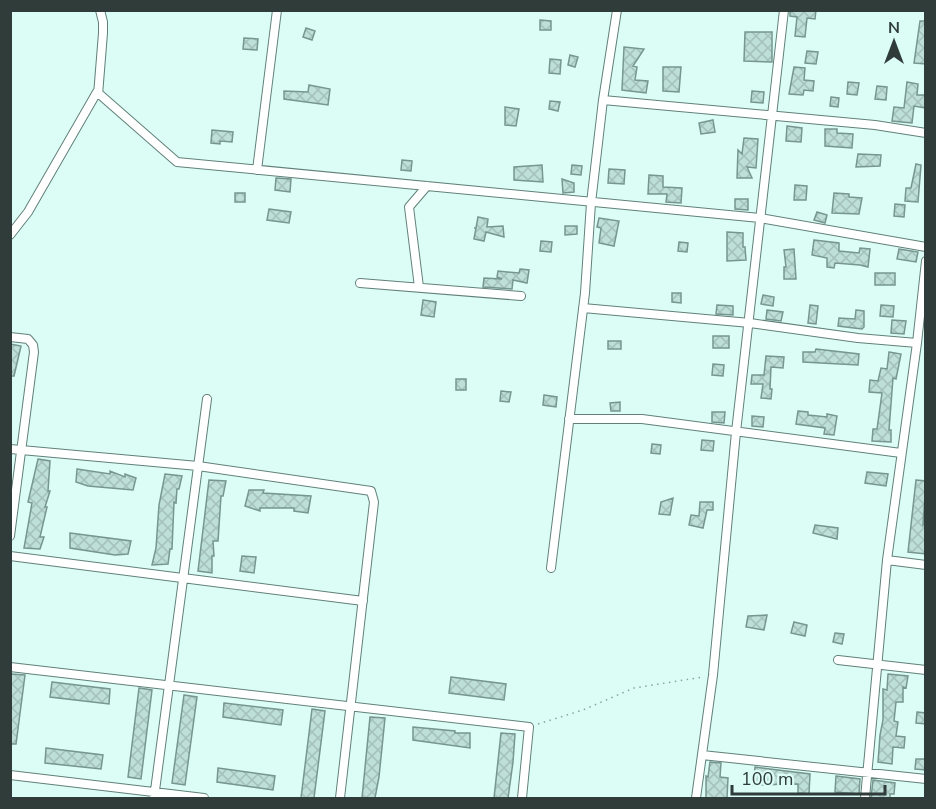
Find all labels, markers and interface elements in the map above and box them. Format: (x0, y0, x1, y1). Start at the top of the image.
north arrow (864, 12, 924, 72)
text: N (888, 17, 900, 39)
scale bar (732, 758, 885, 796)
text: 100 m (741, 767, 793, 791)

